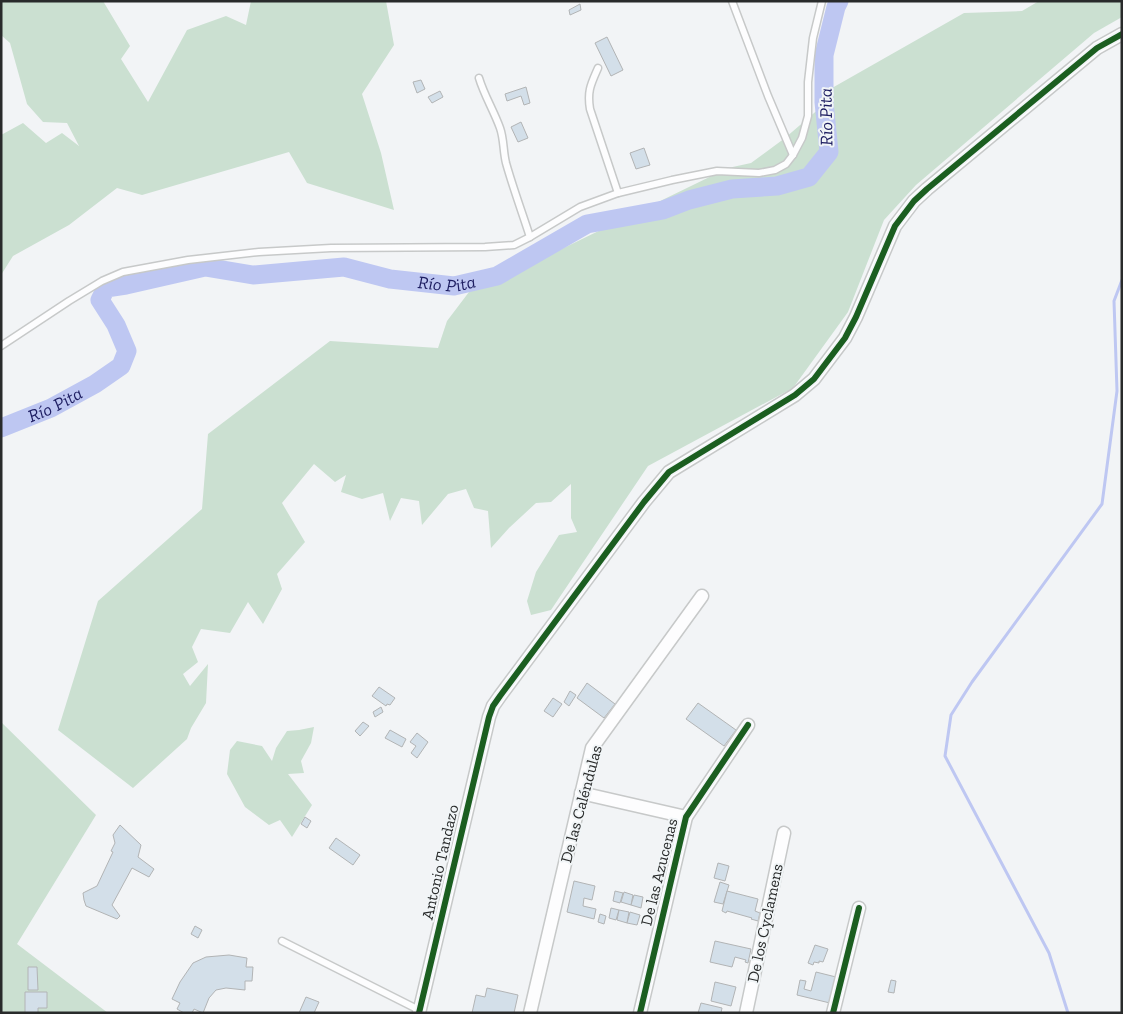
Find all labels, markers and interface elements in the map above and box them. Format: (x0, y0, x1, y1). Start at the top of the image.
water label: Río Pita (814, 88, 838, 146)
water label: Río Pita (417, 270, 478, 297)
water label: Río Pita (25, 382, 86, 427)
street label: De las Caléndulas (556, 743, 606, 865)
street label: Antonio Tandazo (418, 803, 462, 921)
street label: De las Azucenas (636, 816, 682, 928)
street label: De los Cyclamens (743, 862, 787, 984)

